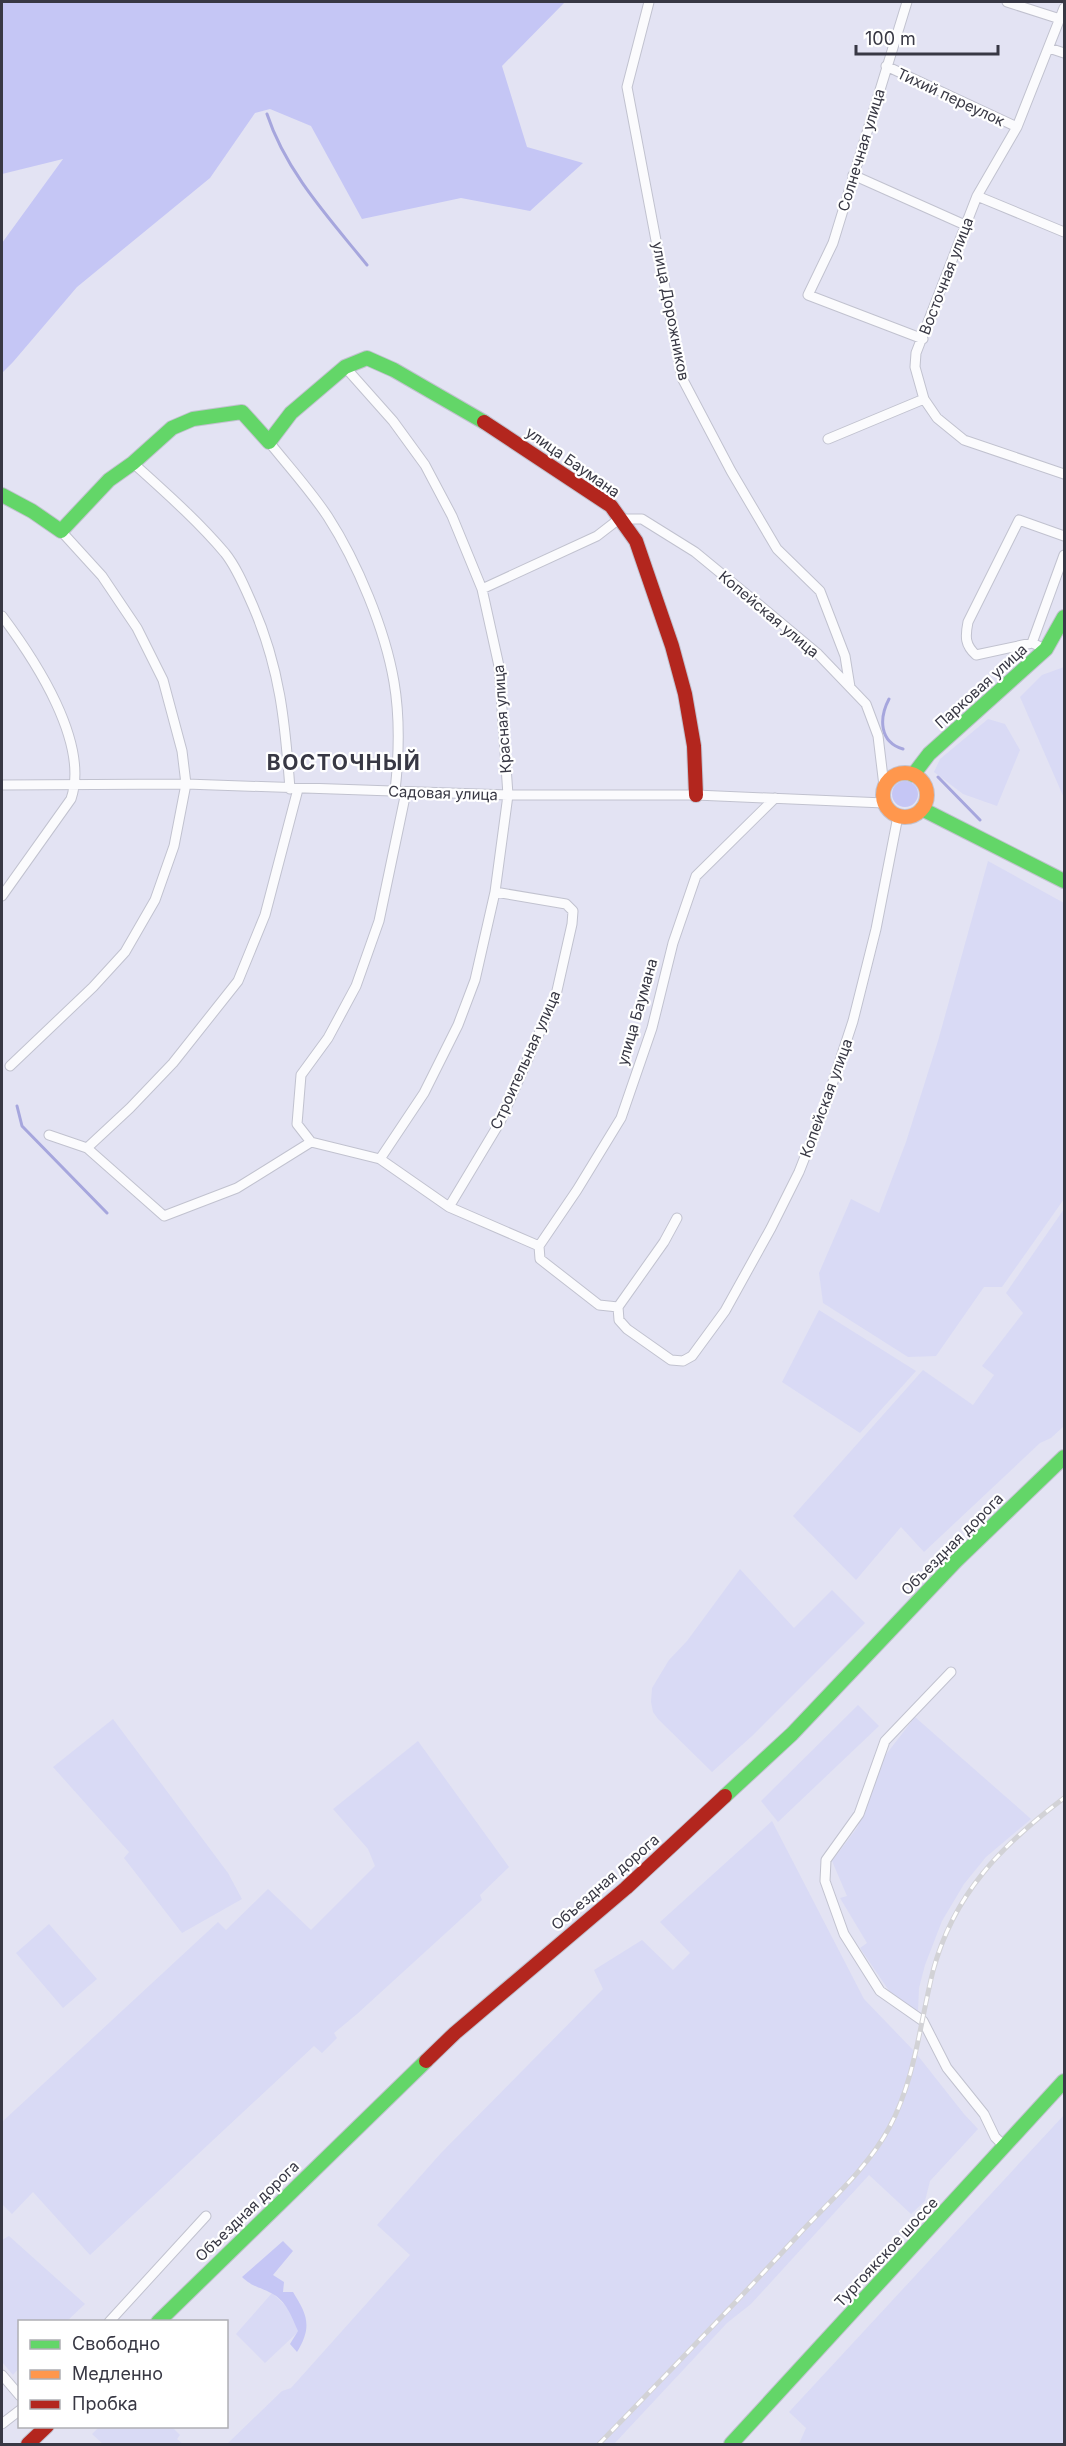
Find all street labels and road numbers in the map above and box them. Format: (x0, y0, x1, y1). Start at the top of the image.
street label: Тихий переулок (894, 64, 1008, 130)
street label: Солнечная улица (833, 86, 889, 214)
street label: Восточная улица (915, 215, 977, 337)
street label: улица Дорожников (648, 240, 694, 382)
street label: улица Баумана (522, 423, 624, 501)
street label: Копейская улица (715, 566, 823, 662)
street label: Парковая улица (931, 640, 1031, 732)
street label: Красная улица (489, 664, 515, 774)
street label: Садовая улица (388, 782, 498, 804)
street label: улица Баумана (613, 956, 661, 1068)
street label: Строительная улица (486, 988, 564, 1132)
street label: Копейская улица (796, 1036, 856, 1160)
street label: Объездная дорога (897, 1489, 1007, 1599)
street label: Объездная дорога (547, 1830, 663, 1934)
street label: Объездная дорога (191, 2157, 303, 2265)
street label: Тургоякское шоссе (830, 2193, 942, 2311)

